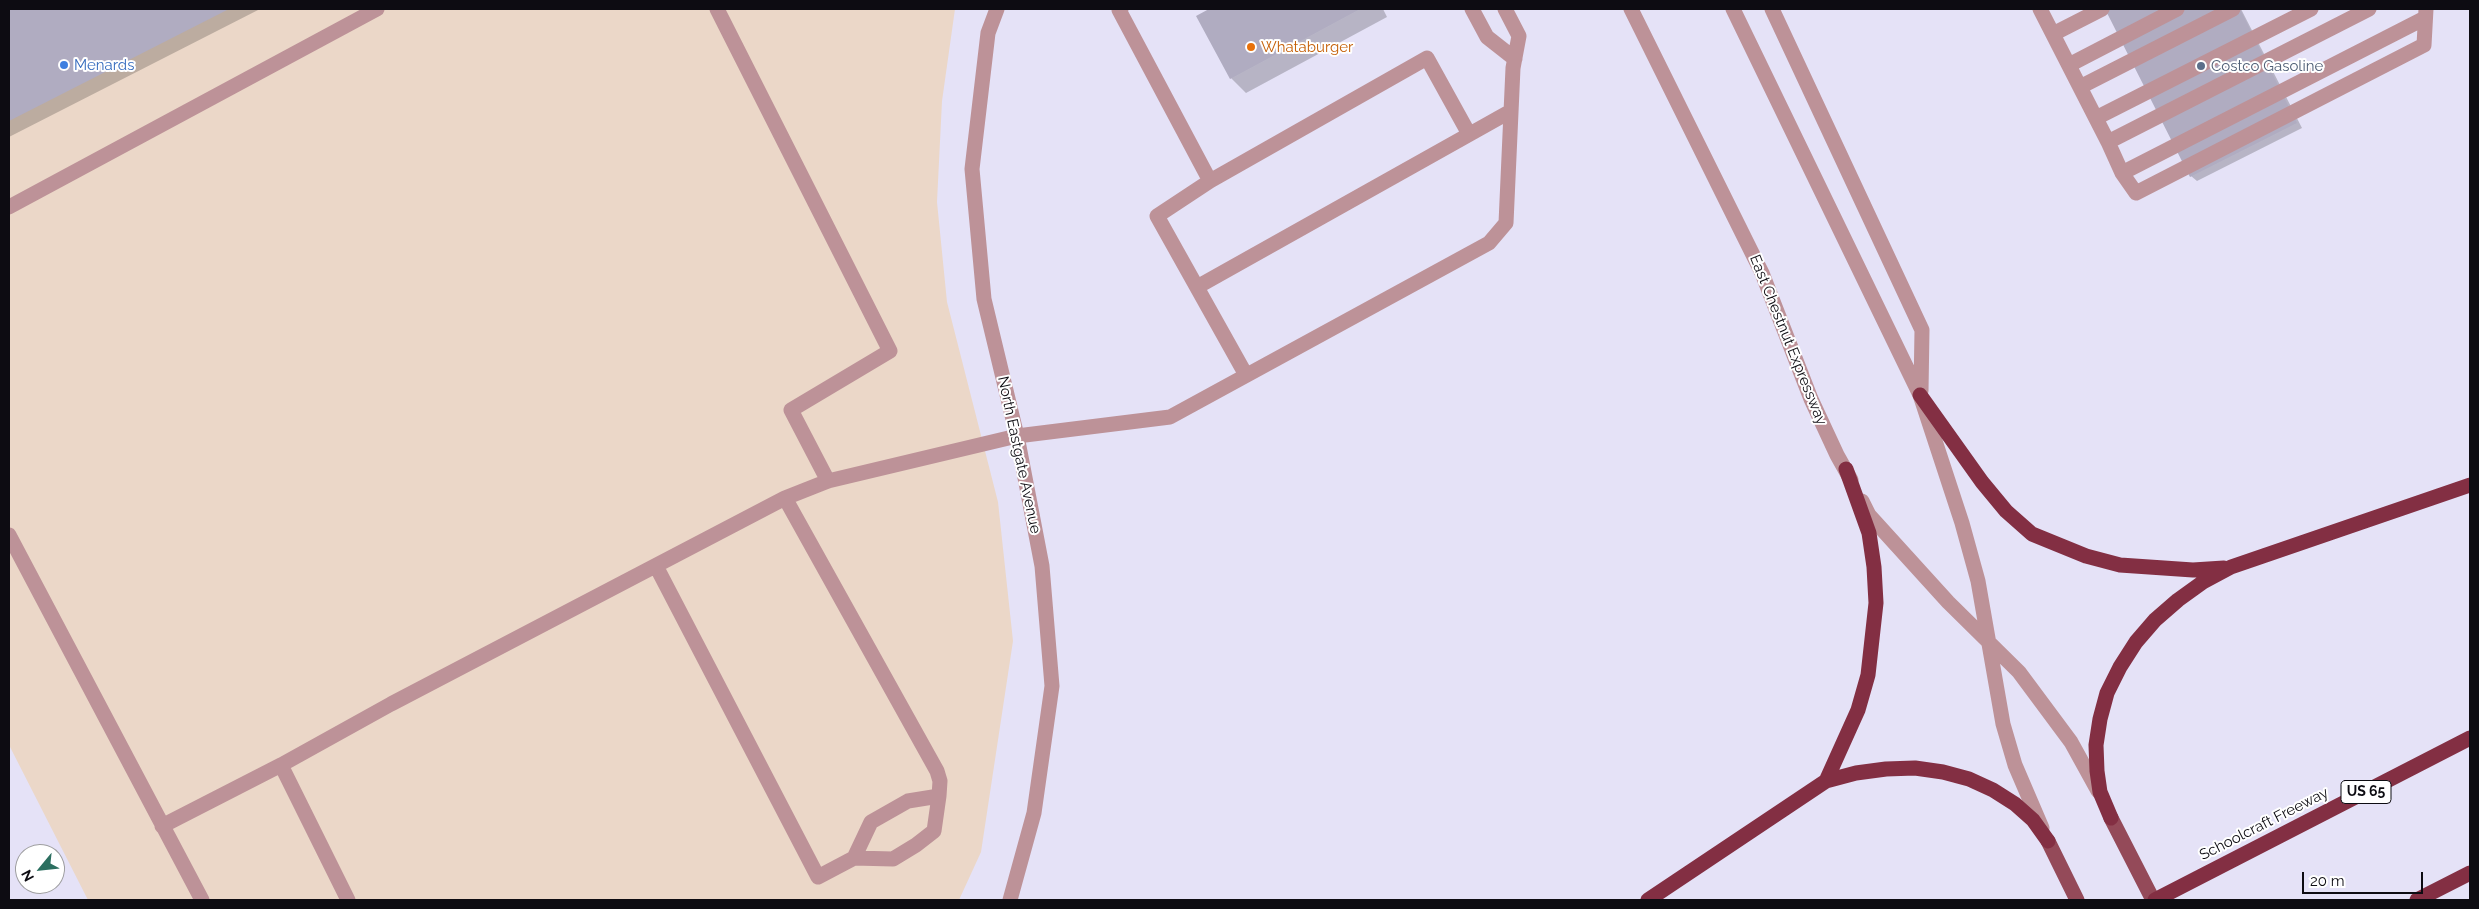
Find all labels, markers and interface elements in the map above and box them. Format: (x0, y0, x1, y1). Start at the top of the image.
place label: Whataburger (1261, 38, 1353, 56)
marker: Whataburger (1245, 41, 1257, 53)
place label: Menards (74, 56, 134, 74)
place label: Costco Gasoline (2211, 57, 2323, 75)
marker: Menards (58, 59, 70, 71)
marker: Costco Gasoline (2195, 60, 2207, 72)
street label: East Chestnut Expressway (1746, 252, 1830, 428)
street label: North Eastgate Avenue (994, 375, 1044, 535)
road number: US 65 (2341, 780, 2391, 804)
street label: Schoolcraft Freeway (2197, 784, 2331, 864)
north arrow (15, 844, 65, 894)
scale bar (2304, 862, 2425, 894)
text: N (18, 867, 37, 884)
text: 20 m (2310, 872, 2345, 890)

